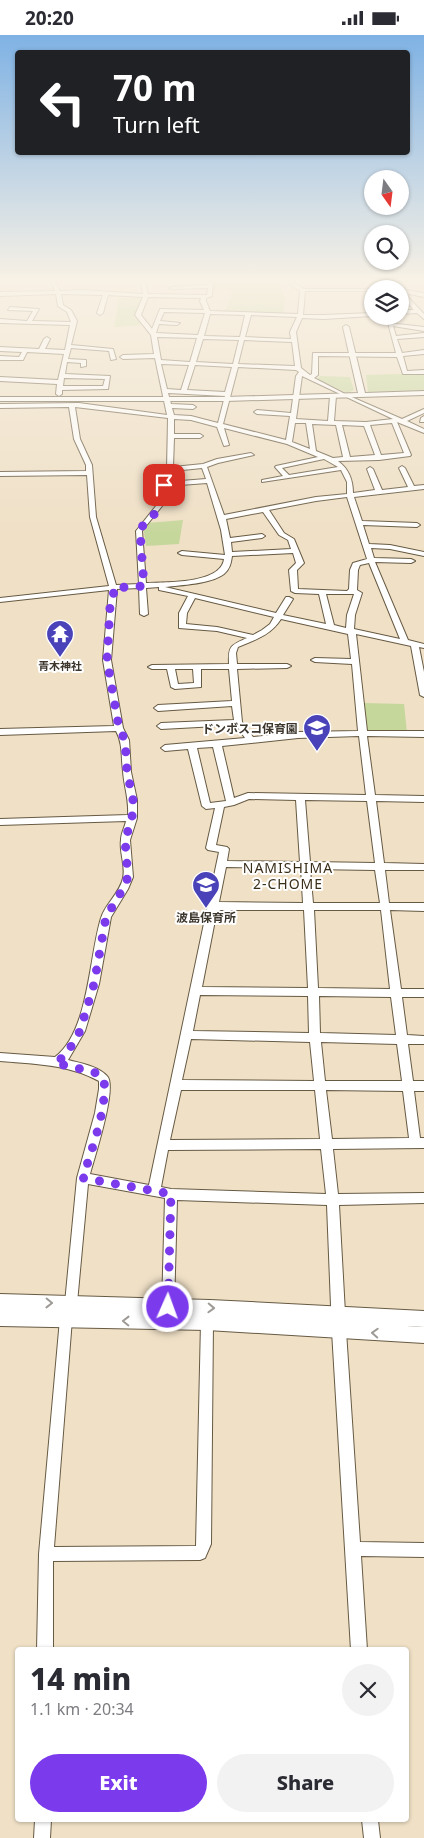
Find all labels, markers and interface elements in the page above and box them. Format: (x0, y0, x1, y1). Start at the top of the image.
text: 20:20 (25, 5, 74, 31)
text: 70 m (113, 64, 196, 111)
icon: left (30, 70, 95, 135)
text: Turn left (113, 109, 200, 139)
north arrow (364, 170, 409, 215)
map controls (364, 170, 409, 325)
button: search (364, 225, 409, 270)
button: layers (364, 280, 409, 325)
pin (143, 464, 185, 506)
icon: arrive (150, 471, 178, 499)
temple icon: 青木神社 (45, 619, 75, 658)
place label: 青木神社 (38, 658, 82, 673)
school or university icon: ドンボスコ保育園 (302, 713, 332, 752)
place label: ドンボスコ保育園 (202, 720, 298, 737)
district label: NAMISHIMA 2-CHOME (243, 858, 333, 893)
school or university icon: 波島保育所 (191, 870, 221, 909)
place label: 波島保育所 (176, 909, 236, 926)
position arrow (141, 1280, 193, 1332)
one-way arrow (45, 1297, 53, 1308)
one-way arrow (207, 1302, 215, 1313)
one-way arrow (121, 1315, 129, 1326)
one-way arrow (371, 1328, 379, 1339)
text: 14 min (30, 1658, 131, 1699)
button: close (342, 1664, 394, 1716)
text: 1.1 km · 20:34 (30, 1698, 134, 1720)
button: Exit (30, 1754, 207, 1812)
button: Share (217, 1754, 394, 1812)

